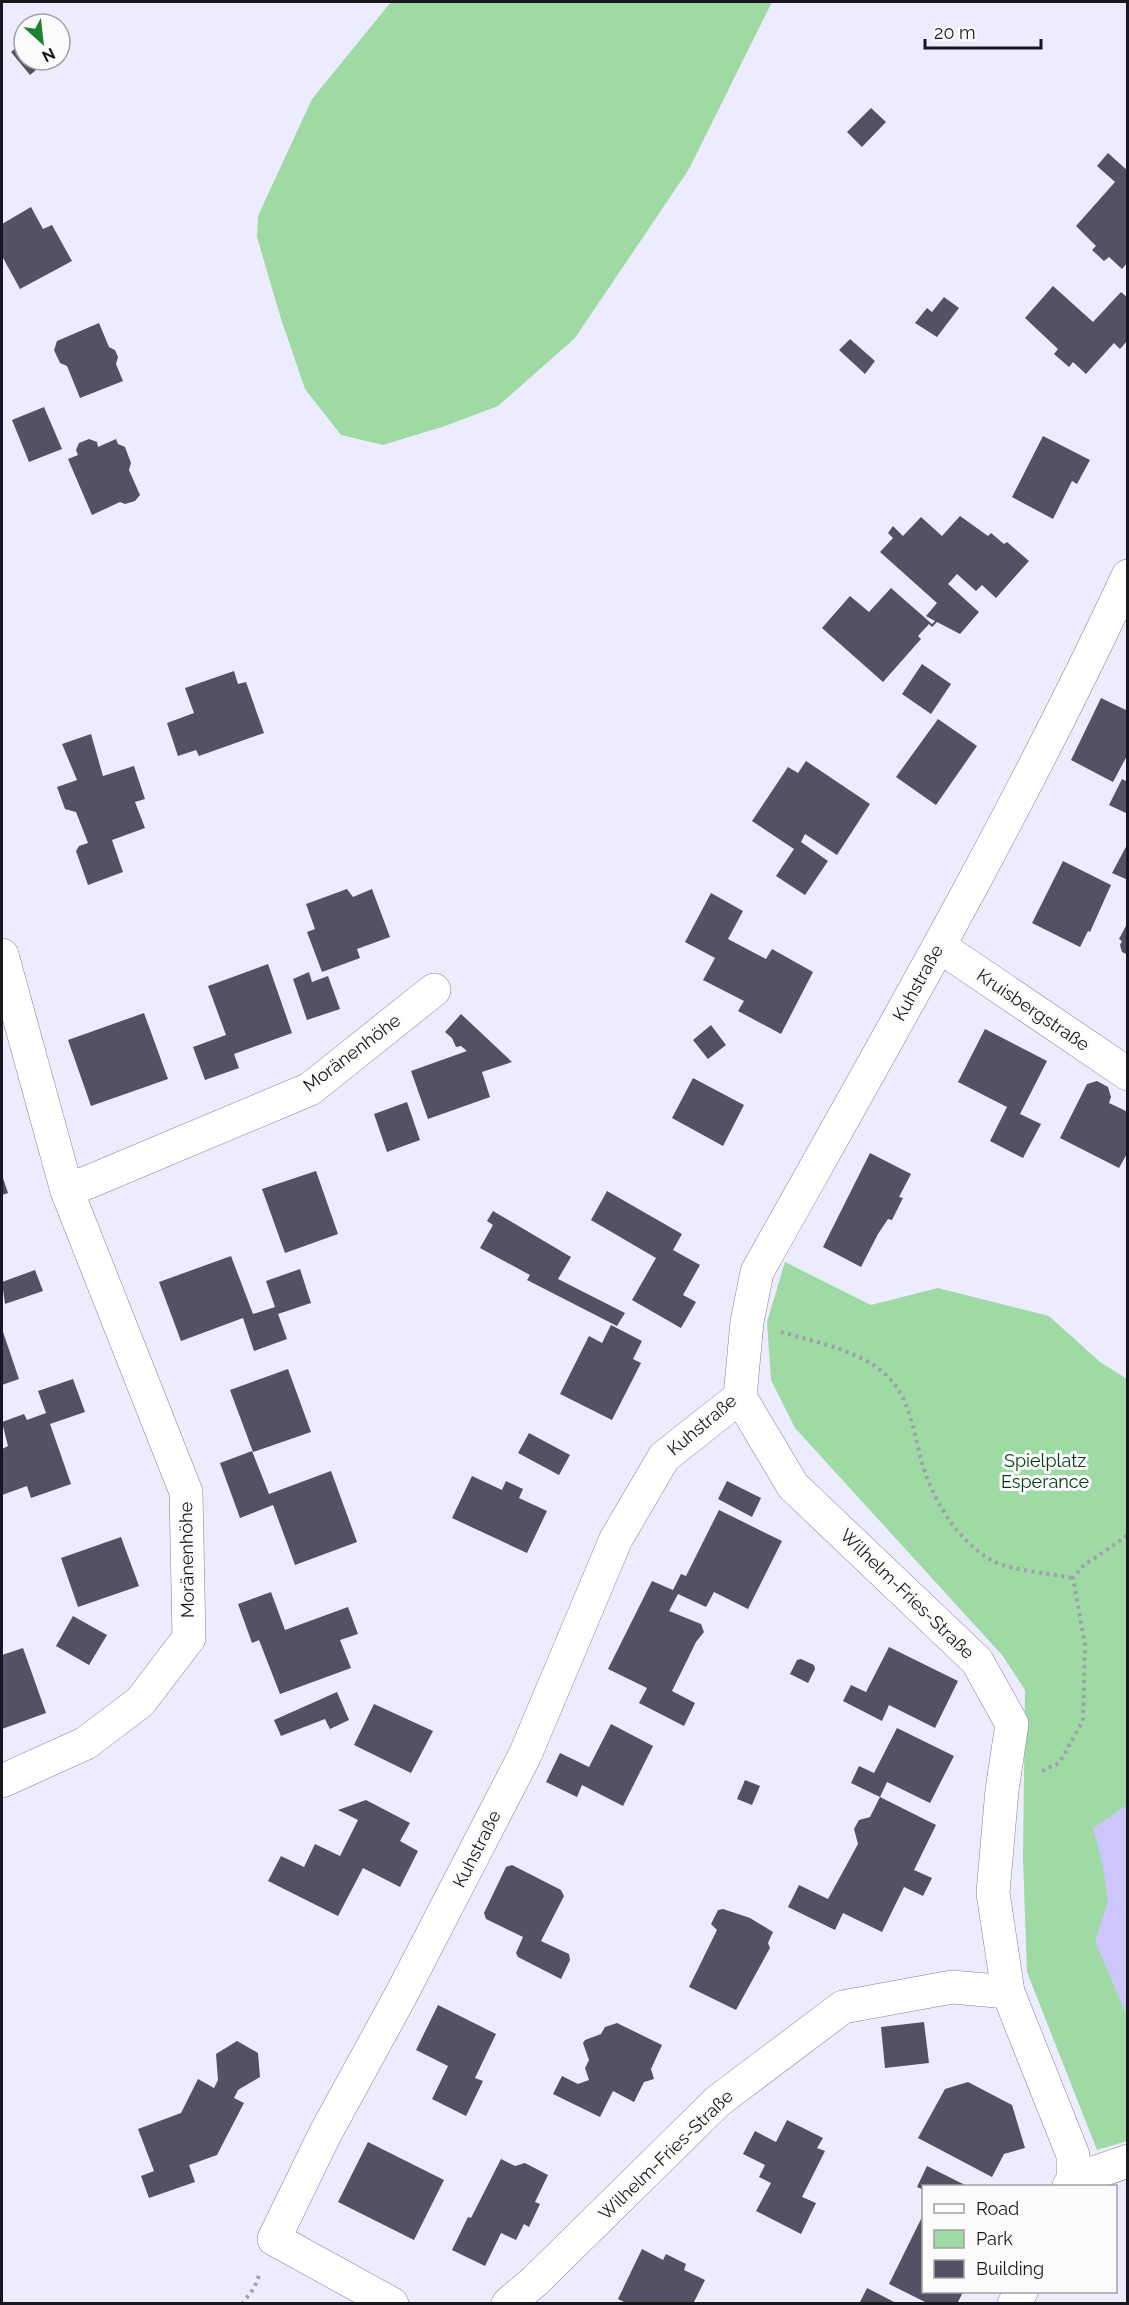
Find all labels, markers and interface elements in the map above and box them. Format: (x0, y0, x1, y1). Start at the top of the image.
north arrow (12, 12, 72, 72)
scale bar (925, 12, 1040, 50)
text: 20 m (934, 22, 976, 43)
text: N (39, 44, 58, 66)
street label: Kuhstraße (888, 941, 947, 1024)
street label: Kruisbergstraße (973, 964, 1094, 1055)
street label: Moränenhöhe (299, 1009, 405, 1096)
street label: Kuhstraße (663, 1389, 741, 1460)
park label: Spielplatz Esperance (1001, 1450, 1090, 1492)
street label: Moränenhöhe (175, 1501, 198, 1618)
street label: Wilhelm-Fries-Straße (836, 1524, 979, 1663)
street label: Kuhstraße (448, 1806, 505, 1891)
street label: Wilhelm-Fries-Straße (594, 2085, 737, 2224)
legend (922, 2185, 1117, 2293)
text: Road (976, 2198, 1019, 2219)
text: Park (976, 2228, 1013, 2249)
text: Building (976, 2258, 1044, 2279)

